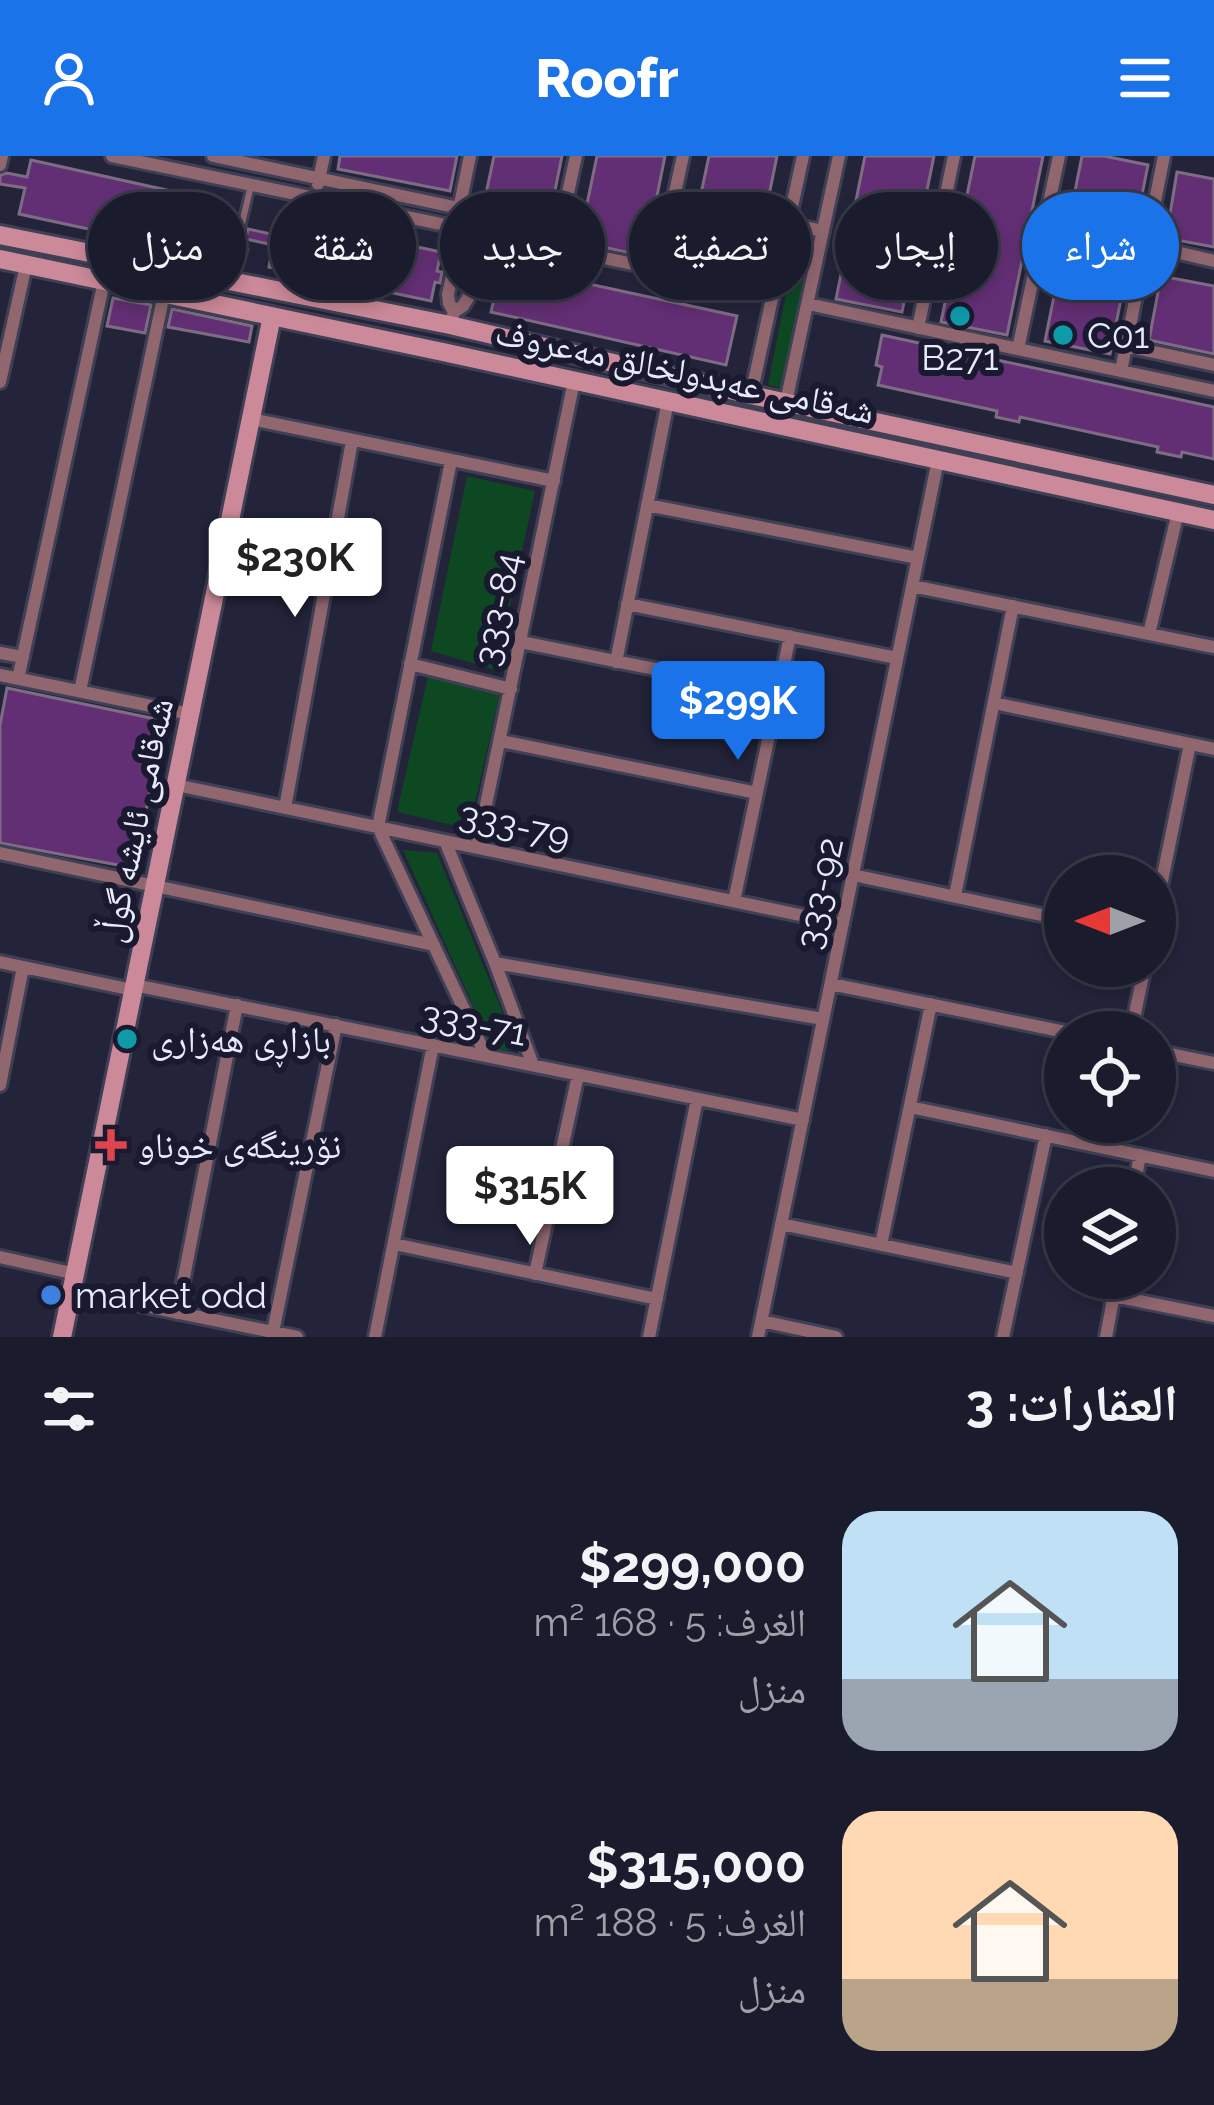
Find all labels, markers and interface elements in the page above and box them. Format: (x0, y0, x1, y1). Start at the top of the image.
icon: person (36, 45, 102, 111)
icon: menu (1112, 45, 1178, 111)
text: Roofr (535, 46, 679, 110)
chip: منزل (88, 192, 246, 300)
chip: شقة (270, 192, 416, 300)
chip: جديد (440, 192, 605, 300)
chip: تصفية (629, 192, 811, 300)
chip: إيجار (835, 192, 998, 300)
chip: شراء (1022, 192, 1179, 300)
marker: B271 (947, 303, 973, 329)
street label: شەقامی عەبدولخالق مەعروف (492, 310, 878, 433)
place label: C01 (1087, 314, 1149, 356)
marker: C01 (1050, 322, 1076, 348)
place label: B271 (921, 336, 999, 378)
pin: $230K (211, 518, 379, 620)
text: $230K (236, 534, 354, 580)
street label: 333-84 (465, 549, 529, 669)
pin: $299K (654, 661, 822, 763)
text: $299K (679, 677, 797, 723)
street label: شەقامی ئایشە گوڵ (89, 694, 182, 946)
street label: 333-79 (456, 793, 574, 857)
street label: 333-92 (787, 834, 851, 952)
north arrow (1044, 855, 1176, 987)
map controls (1044, 855, 1176, 1299)
street label: 333-71 (418, 992, 530, 1054)
button: locate (1044, 1011, 1176, 1143)
place label: بازاڕی هەزاری (151, 1018, 331, 1068)
marker: بازاڕی هەزاری (114, 1026, 140, 1052)
place label: نۆرینگەی خوناو (138, 1124, 341, 1167)
marker: نۆرینگەی خوناو (95, 1129, 127, 1161)
pin: $315K (446, 1146, 614, 1248)
text: $315K (473, 1162, 587, 1208)
button: layers (1044, 1167, 1176, 1299)
place label: market odd (75, 1274, 267, 1316)
marker: market odd (38, 1282, 64, 1308)
text: العقارات: 3 (966, 1373, 1178, 1433)
icon: filters (36, 1376, 102, 1442)
text: $299,000 (579, 1534, 806, 1594)
icon: home (938, 1559, 1082, 1703)
text: الغرف: 5 · 168 m² (533, 1599, 806, 1645)
text: منزل (738, 1666, 806, 1712)
text: $315,000 (586, 1834, 806, 1894)
icon: home (938, 1859, 1082, 2003)
text: الغرف: 5 · 188 m² (534, 1899, 806, 1945)
text: منزل (738, 1966, 806, 2012)

